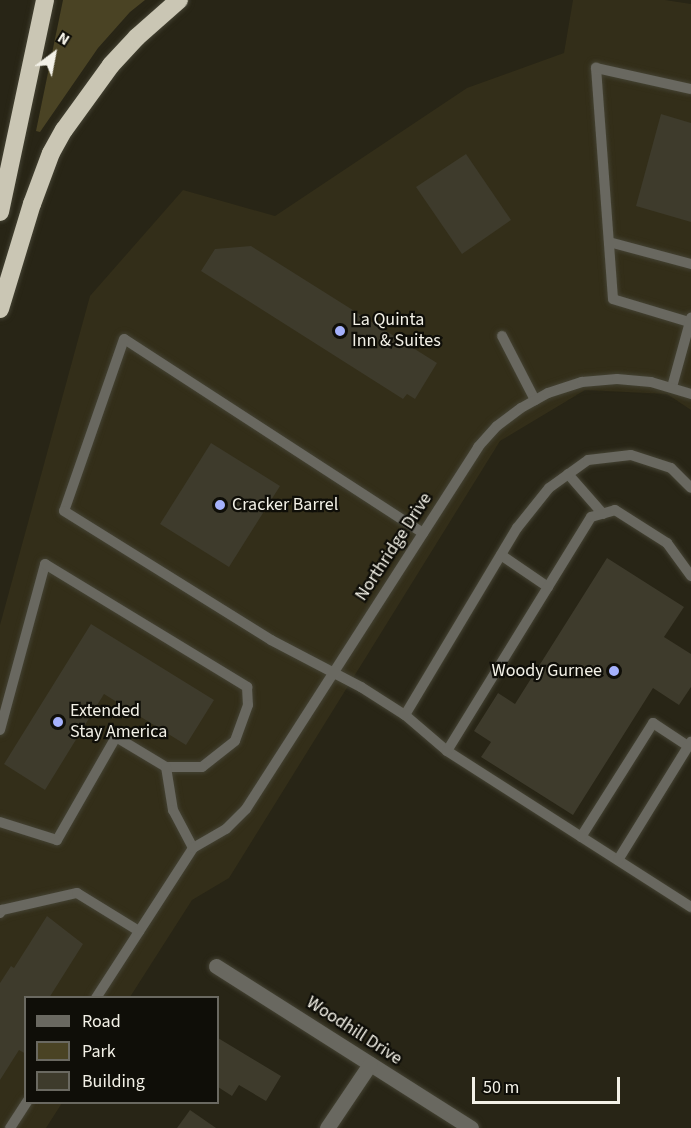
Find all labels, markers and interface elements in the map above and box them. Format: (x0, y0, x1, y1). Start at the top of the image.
north arrow (24, 24, 84, 84)
text: N (53, 27, 74, 51)
place label: La Quinta Inn & Suites (352, 310, 441, 352)
marker: La Quinta Inn & Suites (333, 324, 347, 338)
street label: Northridge Drive (351, 489, 437, 605)
place label: Cracker Barrel (232, 494, 338, 516)
marker: Cracker Barrel (213, 498, 227, 512)
place label: Woody Gurnee (491, 660, 602, 682)
marker: Woody Gurnee (607, 664, 621, 678)
place label: Extended Stay America (70, 701, 167, 744)
marker: Extended Stay America (51, 715, 65, 729)
street label: Woodhill Drive (302, 992, 406, 1070)
legend (24, 996, 219, 1104)
text: Road (82, 1009, 121, 1034)
text: Park (82, 1039, 116, 1064)
scale bar (475, 1065, 624, 1103)
text: Building (82, 1069, 145, 1094)
text: 50 m (483, 1075, 519, 1100)

